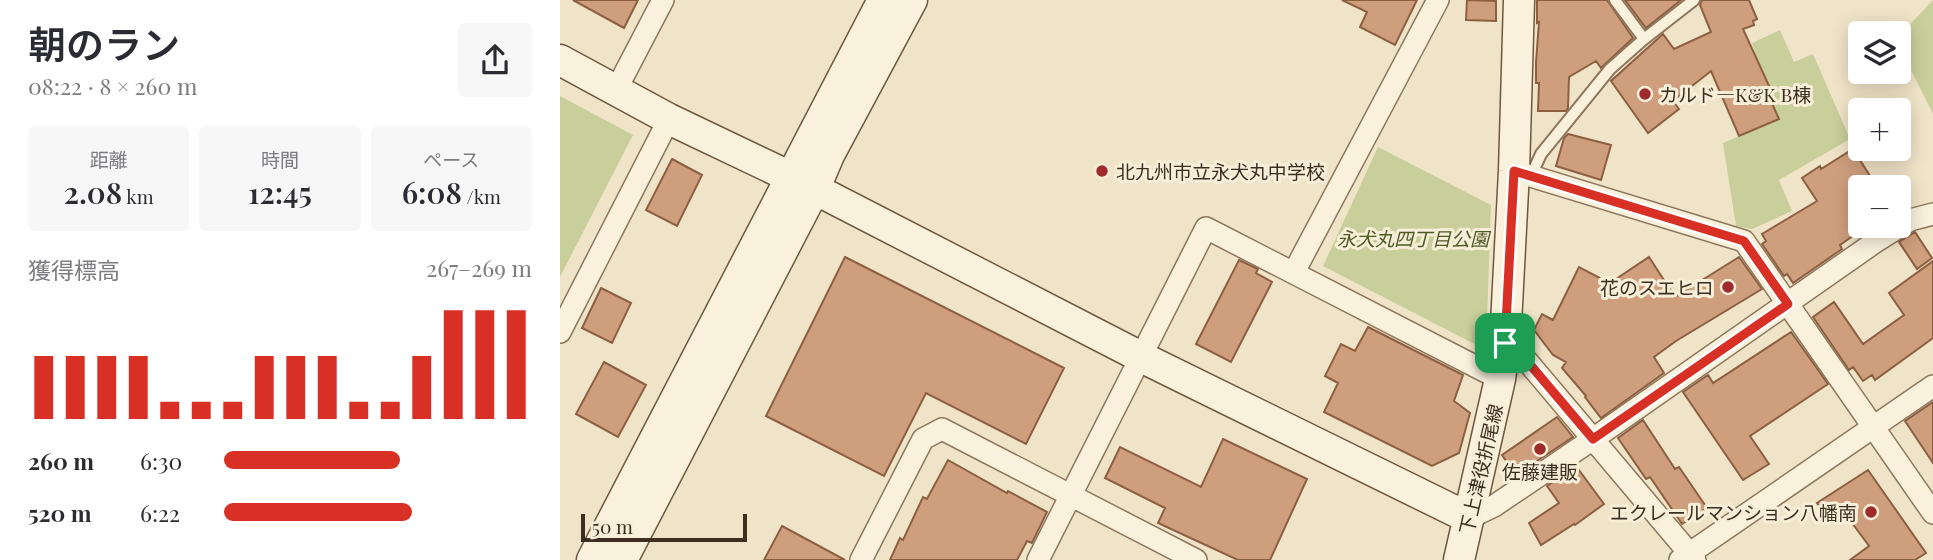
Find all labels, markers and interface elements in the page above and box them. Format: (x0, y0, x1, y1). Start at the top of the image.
text: 朝のラン (28, 18, 180, 69)
map controls (1848, 21, 1911, 238)
button: layers (1848, 21, 1911, 84)
button: share (458, 23, 532, 97)
text: 08:22 · 8 × 260 m (28, 70, 197, 101)
place label: カルド―K&K B棟 (1659, 81, 1811, 107)
marker: カルド―K&K B棟 (1637, 86, 1653, 102)
button: + (1848, 98, 1911, 161)
text: 距離 (90, 146, 128, 172)
text: 時間 (261, 146, 299, 172)
text: ペース (423, 146, 479, 172)
place label: 北九州市立永犬丸中学校 (1116, 158, 1325, 184)
marker: 北九州市立永犬丸中学校 (1094, 163, 1110, 179)
text: 2.08 (64, 172, 122, 212)
text: 12:45 (248, 172, 312, 212)
text: 6:08 (402, 172, 462, 212)
button: − (1848, 175, 1911, 238)
text: km (122, 183, 154, 209)
text: /km (462, 183, 501, 209)
park label: 永犬丸四丁目公園 (1337, 225, 1492, 251)
text: 267–269 m (426, 252, 532, 283)
text: 獲得標高 (28, 254, 120, 285)
place label: 花のスエヒロ (1600, 274, 1714, 300)
marker: 花のスエヒロ (1720, 279, 1736, 295)
pin (1475, 313, 1535, 373)
icon: arrive (1486, 324, 1524, 362)
street label: 下上津役折尾線 (1452, 401, 1508, 537)
marker: 佐藤建販 (1532, 441, 1548, 457)
text: 260 m (28, 445, 94, 476)
text: 6:30 (140, 445, 182, 476)
place label: 佐藤建販 (1502, 458, 1578, 484)
text: 520 m (28, 497, 92, 528)
text: 6:22 (140, 497, 180, 528)
place label: エクレールマンション八幡南 (1610, 499, 1857, 525)
marker: エクレールマンション八幡南 (1863, 504, 1879, 520)
scale bar (581, 511, 747, 543)
text: 50 m (592, 513, 633, 539)

